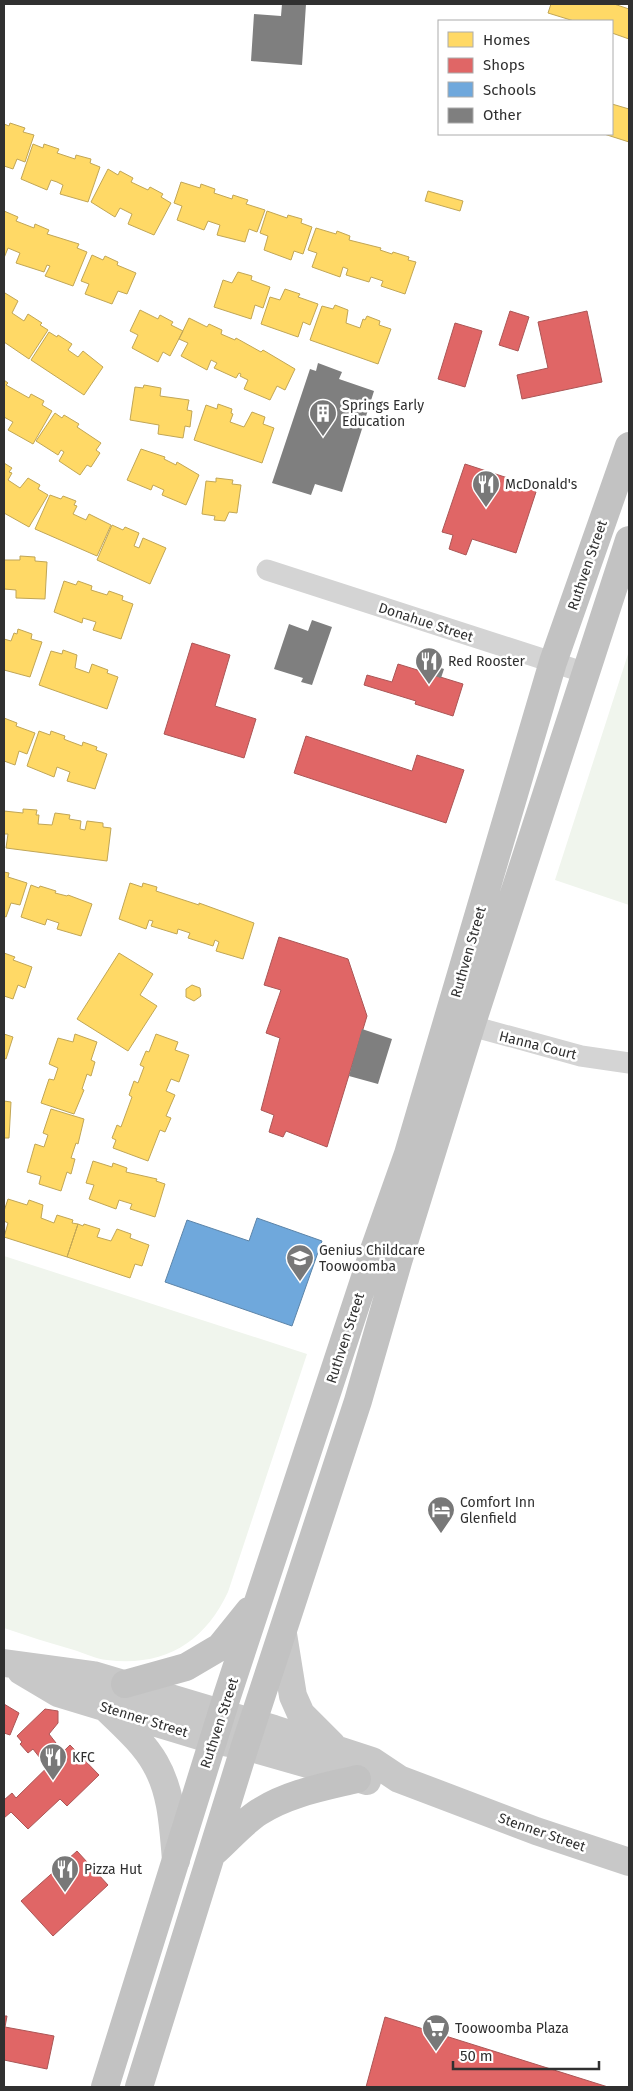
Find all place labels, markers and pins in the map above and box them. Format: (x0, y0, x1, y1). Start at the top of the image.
place label: Springs Early Education (342, 397, 424, 430)
building icon: Springs Early Education (308, 398, 338, 437)
restaurant icon: McDonald's (471, 469, 501, 508)
place label: McDonald's (505, 476, 578, 493)
restaurant icon: Red Rooster (414, 646, 444, 685)
place label: Red Rooster (448, 653, 526, 670)
place label: Genius Childcare Toowoomba (319, 1242, 425, 1275)
school or university icon: Genius Childcare Toowoomba (285, 1243, 315, 1282)
place label: Comfort Inn Glenfield (460, 1494, 535, 1527)
hotel icon: Comfort Inn Glenfield (426, 1495, 456, 1534)
restaurant icon: KFC (38, 1742, 68, 1781)
place label: KFC (72, 1749, 95, 1766)
restaurant icon: Pizza Hut (50, 1854, 80, 1893)
place label: Pizza Hut (84, 1861, 143, 1878)
supermarket icon: Toowoomba Plaza (421, 2013, 451, 2052)
place label: Toowoomba Plaza (455, 2020, 569, 2037)

